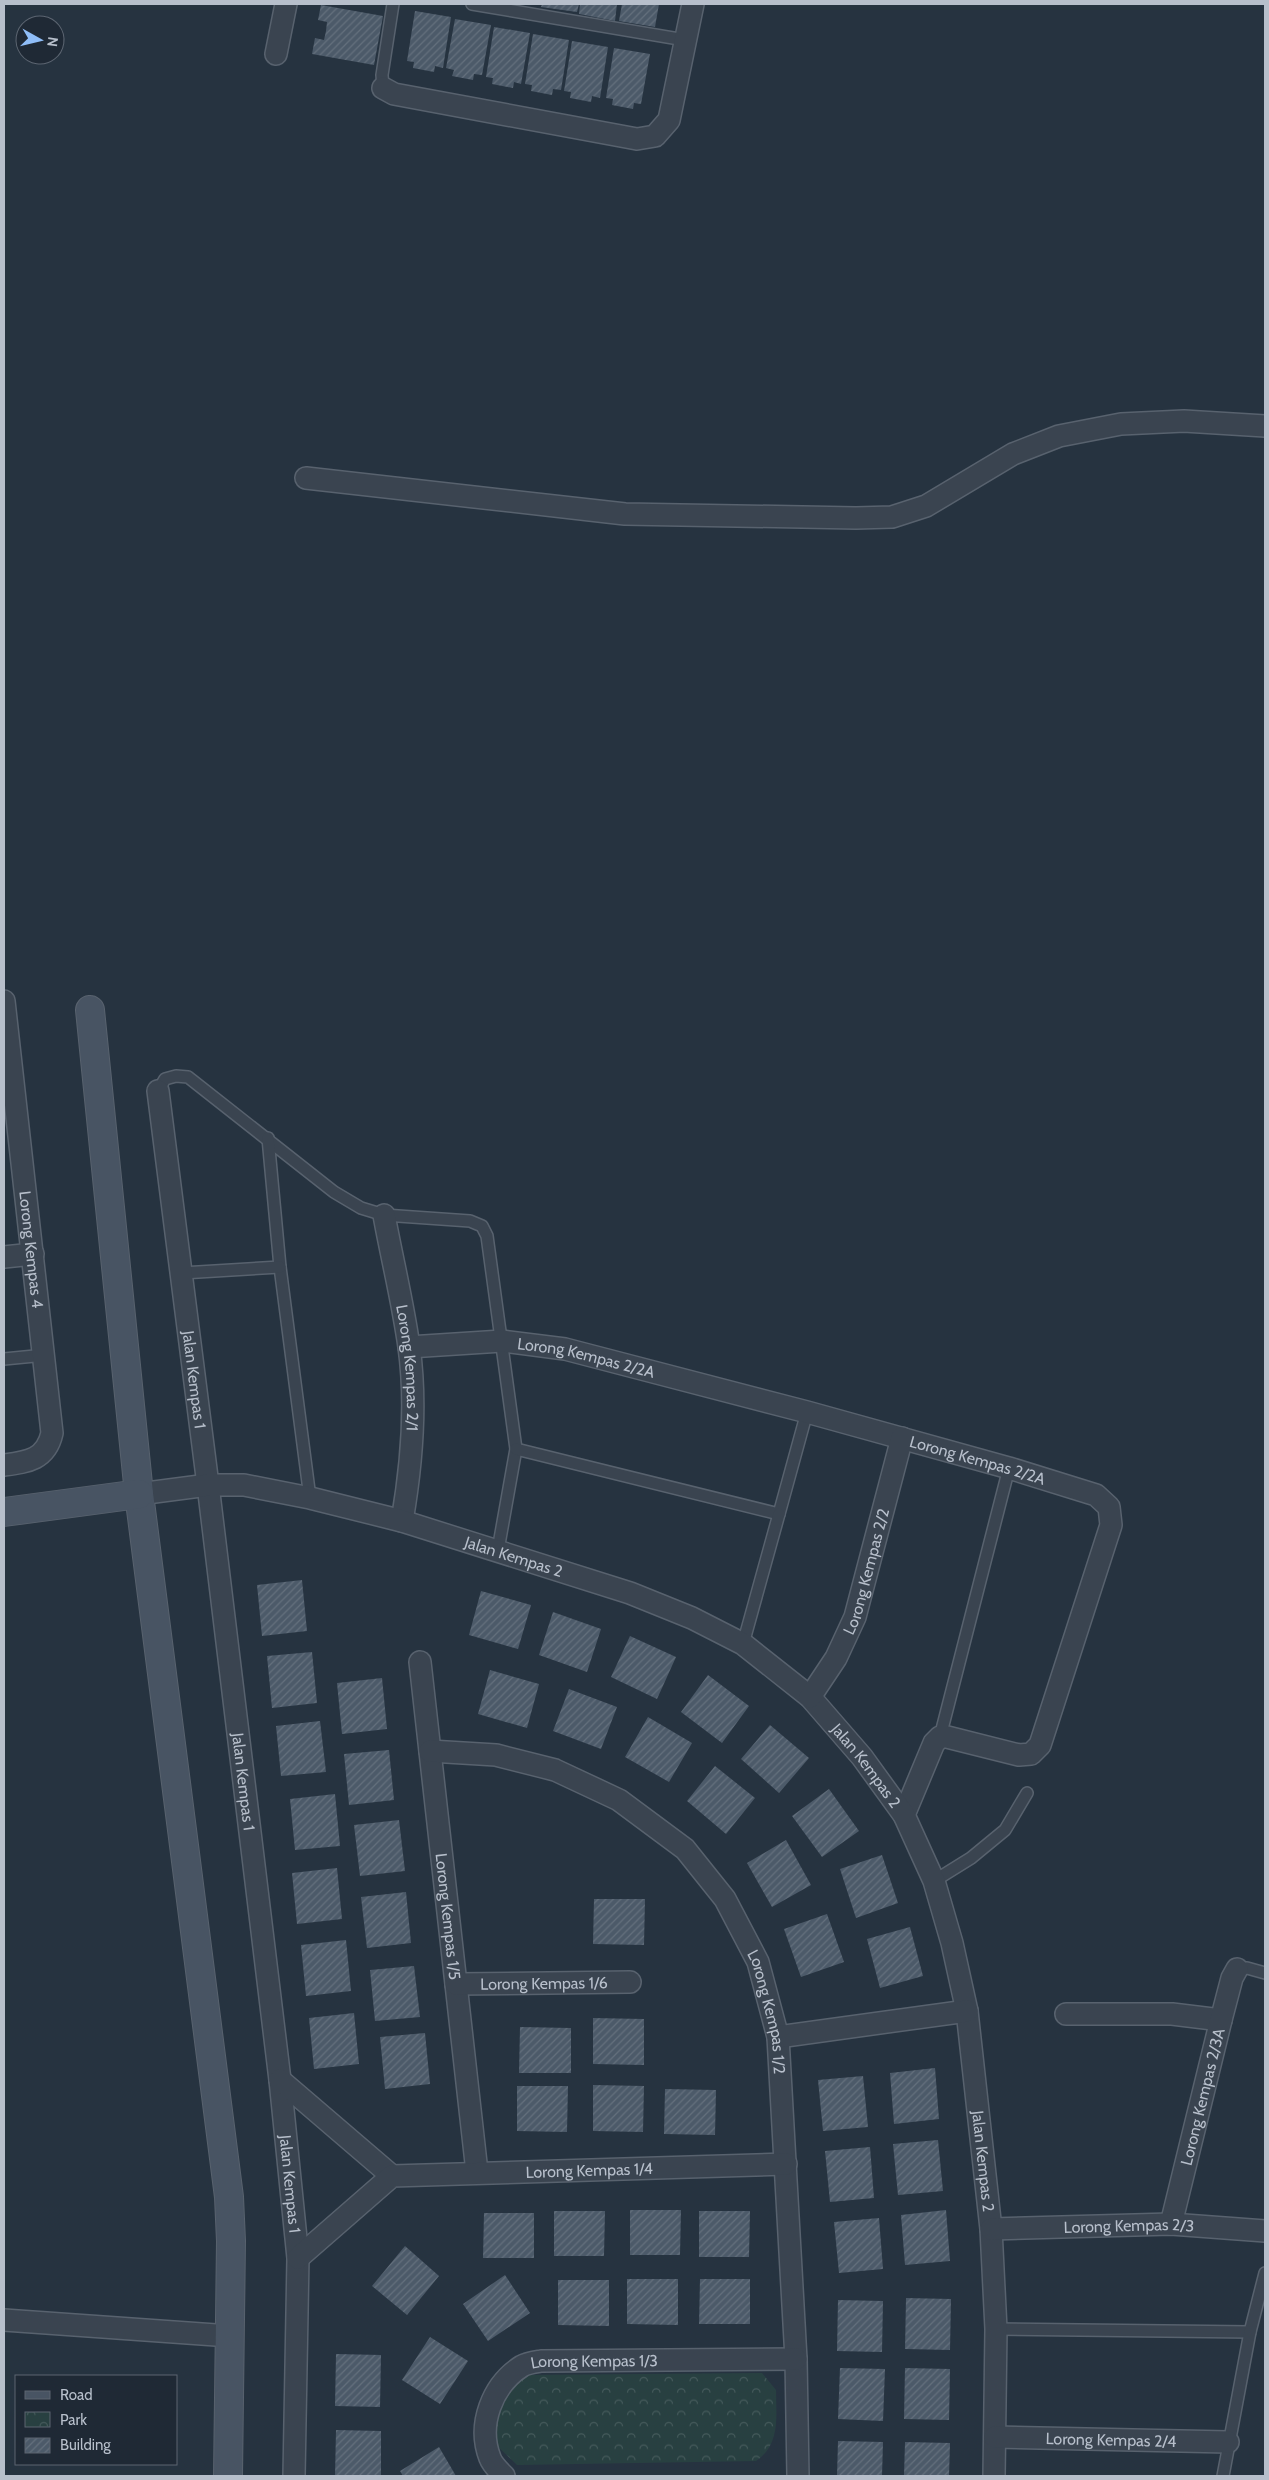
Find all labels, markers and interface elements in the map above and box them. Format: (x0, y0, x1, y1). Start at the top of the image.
north arrow (15, 15, 65, 65)
text: N (43, 36, 62, 48)
street label: Lorong Kempas 4 (15, 1190, 47, 1309)
street label: Lorong Kempas 2/1 (392, 1303, 422, 1431)
street label: Jalan Kempas 1 (178, 1329, 210, 1430)
street label: Lorong Kempas 2/2A (516, 1334, 657, 1382)
street label: Lorong Kempas 2/2A (908, 1432, 1048, 1489)
street label: Lorong Kempas 2/2 (839, 1506, 893, 1638)
street label: Jalan Kempas 2 (461, 1532, 565, 1581)
street label: Jalan Kempas 2 (827, 1719, 905, 1812)
street label: Jalan Kempas 1 (228, 1731, 259, 1832)
street label: Lorong Kempas 1/5 (431, 1852, 464, 1981)
street label: Lorong Kempas 1/2 (743, 1947, 789, 2074)
street label: Lorong Kempas 1/6 (480, 1973, 608, 1994)
street label: Lorong Kempas 2/3A (1177, 2026, 1229, 2167)
street label: Jalan Kempas 2 (968, 2109, 998, 2213)
street label: Jalan Kempas 1 (276, 2133, 304, 2234)
street label: Lorong Kempas 1/4 (525, 2159, 653, 2182)
street label: Lorong Kempas 2/3 (1063, 2215, 1195, 2237)
street label: Lorong Kempas 1/3 (529, 2351, 658, 2373)
legend (15, 2375, 178, 2465)
text: Road (60, 2386, 93, 2404)
text: Park (60, 2411, 87, 2429)
street label: Lorong Kempas 2/4 (1045, 2429, 1176, 2451)
text: Building (60, 2436, 111, 2454)

